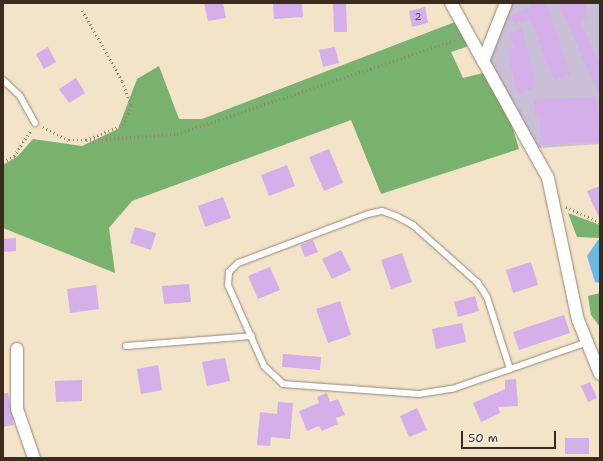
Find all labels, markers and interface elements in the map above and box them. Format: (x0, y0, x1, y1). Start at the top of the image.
house number: 2 (415, 11, 421, 23)
scale bar (463, 423, 558, 449)
text: 50 m (468, 430, 498, 446)

